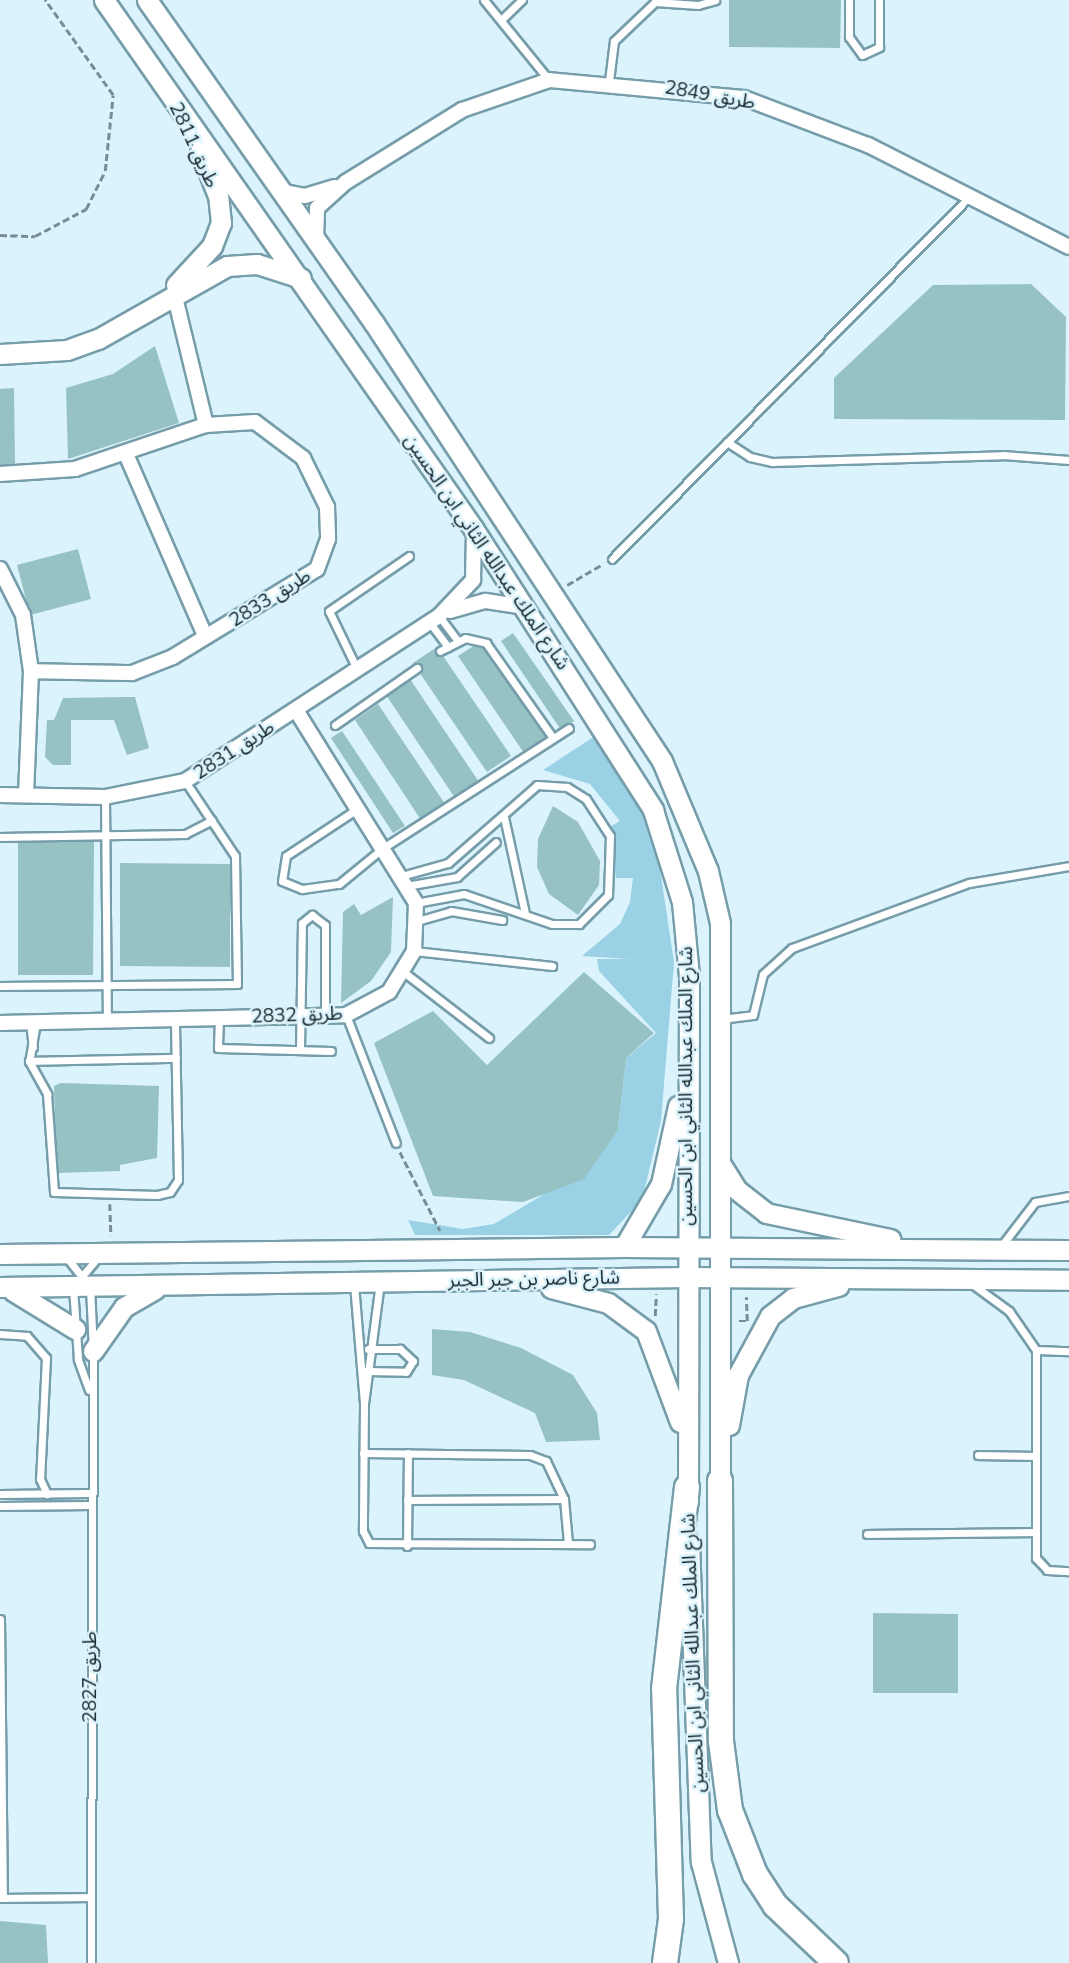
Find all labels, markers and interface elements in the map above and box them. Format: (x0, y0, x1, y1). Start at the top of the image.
street label: طريق 2849 (663, 76, 757, 114)
street label: طريق 2811 (164, 99, 224, 191)
street label: شارع الملك عبدالله الثاني ابن الحسين (399, 430, 575, 674)
street label: طريق 2833 (225, 564, 315, 632)
street label: طريق 2831 (189, 716, 279, 784)
street label: شارع الملك عبدالله الثاني ابن الحسين (675, 946, 697, 1226)
street label: طريق 2832 (251, 1002, 343, 1028)
street label: شارع ناصر بن جبر الجبر (448, 1266, 620, 1292)
street label: شارع الملك عبدالله الثاني ابن الحسين (677, 1513, 709, 1793)
street label: طريق 2827 (79, 1631, 101, 1723)

